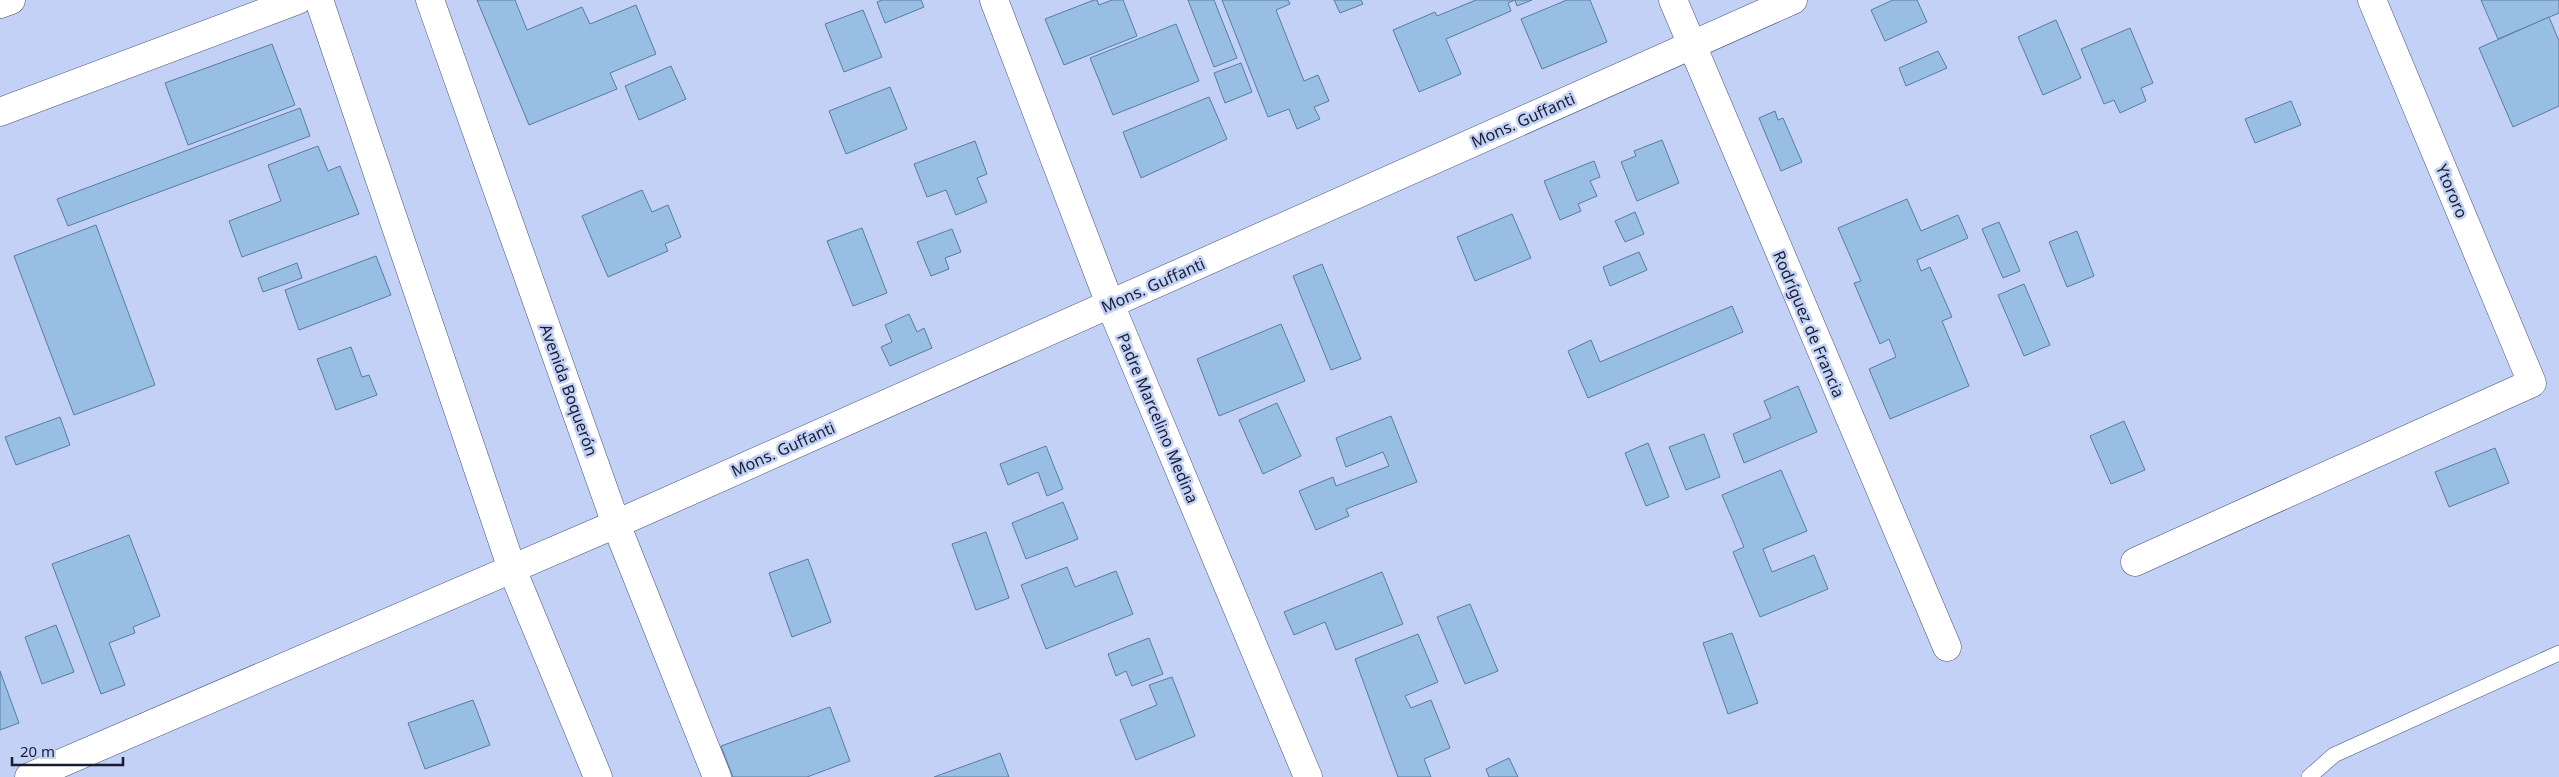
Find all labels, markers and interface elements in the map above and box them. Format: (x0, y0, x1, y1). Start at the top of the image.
street label: Mons. Guffanti (1468, 87, 1578, 153)
street label: Ytororo (2431, 161, 2473, 221)
street label: Rodríguez de Francia (1768, 247, 1850, 401)
street label: Mons. Guffanti (1098, 252, 1208, 318)
street label: Avenida Boquerón (535, 321, 603, 459)
street label: Padre Marcelino Medina (1112, 330, 1204, 506)
street label: Mons. Guffanti (728, 416, 838, 482)
scale bar (12, 734, 124, 766)
text: 20 m (20, 741, 55, 761)

